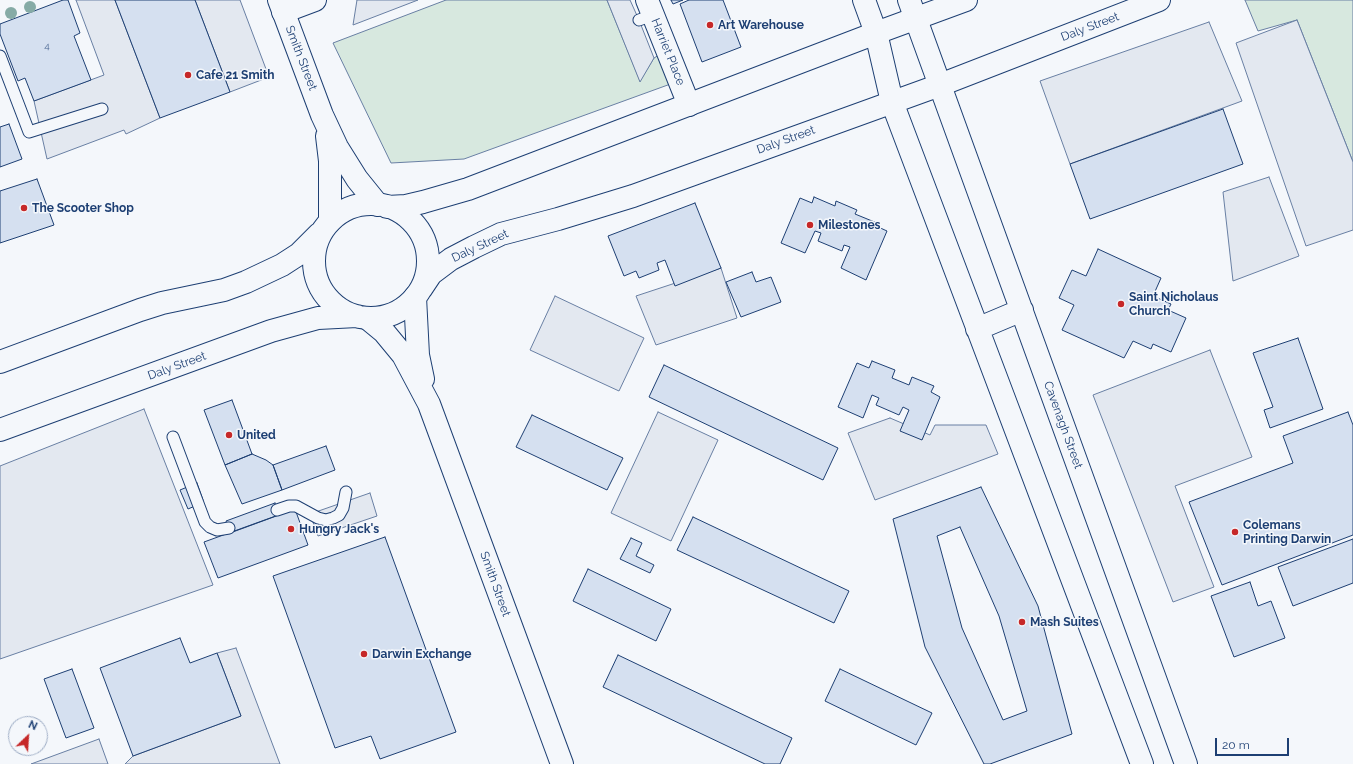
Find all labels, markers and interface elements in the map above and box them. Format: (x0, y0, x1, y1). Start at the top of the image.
street label: Daly Street (1059, 9, 1121, 45)
street label: Harriet Place (648, 16, 688, 88)
place label: Art Warehouse (718, 18, 804, 32)
marker: Art Warehouse (705, 20, 715, 30)
street label: Smith Street (282, 24, 320, 92)
house number: 4 (44, 40, 50, 52)
place label: Cafe 21 Smith (196, 68, 275, 82)
marker: Cafe 21 Smith (183, 70, 193, 80)
street label: Daly Street (755, 123, 817, 157)
place label: The Scooter Shop (32, 201, 134, 215)
marker: The Scooter Shop (19, 203, 29, 213)
place label: Milestones (818, 218, 880, 232)
marker: Milestones (805, 220, 815, 230)
street label: Daly Street (449, 227, 511, 265)
place label: Saint Nicholaus Church (1129, 290, 1219, 318)
marker: Saint Nicholaus Church (1116, 299, 1126, 309)
street label: Daly Street (146, 349, 208, 383)
street label: Cavenagh Street (1040, 379, 1086, 471)
place label: United (237, 428, 276, 442)
marker: United (224, 430, 234, 440)
place label: Colemans Printing Darwin (1243, 518, 1331, 546)
place label: Hungry Jack's (299, 522, 379, 536)
marker: Hungry Jack's (286, 524, 296, 534)
marker: Colemans Printing Darwin (1230, 527, 1240, 537)
street label: Smith Street (477, 549, 513, 619)
place label: Mash Suites (1030, 615, 1099, 629)
marker: Mash Suites (1017, 617, 1027, 627)
place label: Darwin Exchange (372, 647, 472, 661)
marker: Darwin Exchange (359, 649, 369, 659)
north arrow (8, 716, 48, 756)
text: N (26, 718, 39, 733)
scale bar (1217, 730, 1291, 756)
text: 20 m (1222, 738, 1250, 752)

